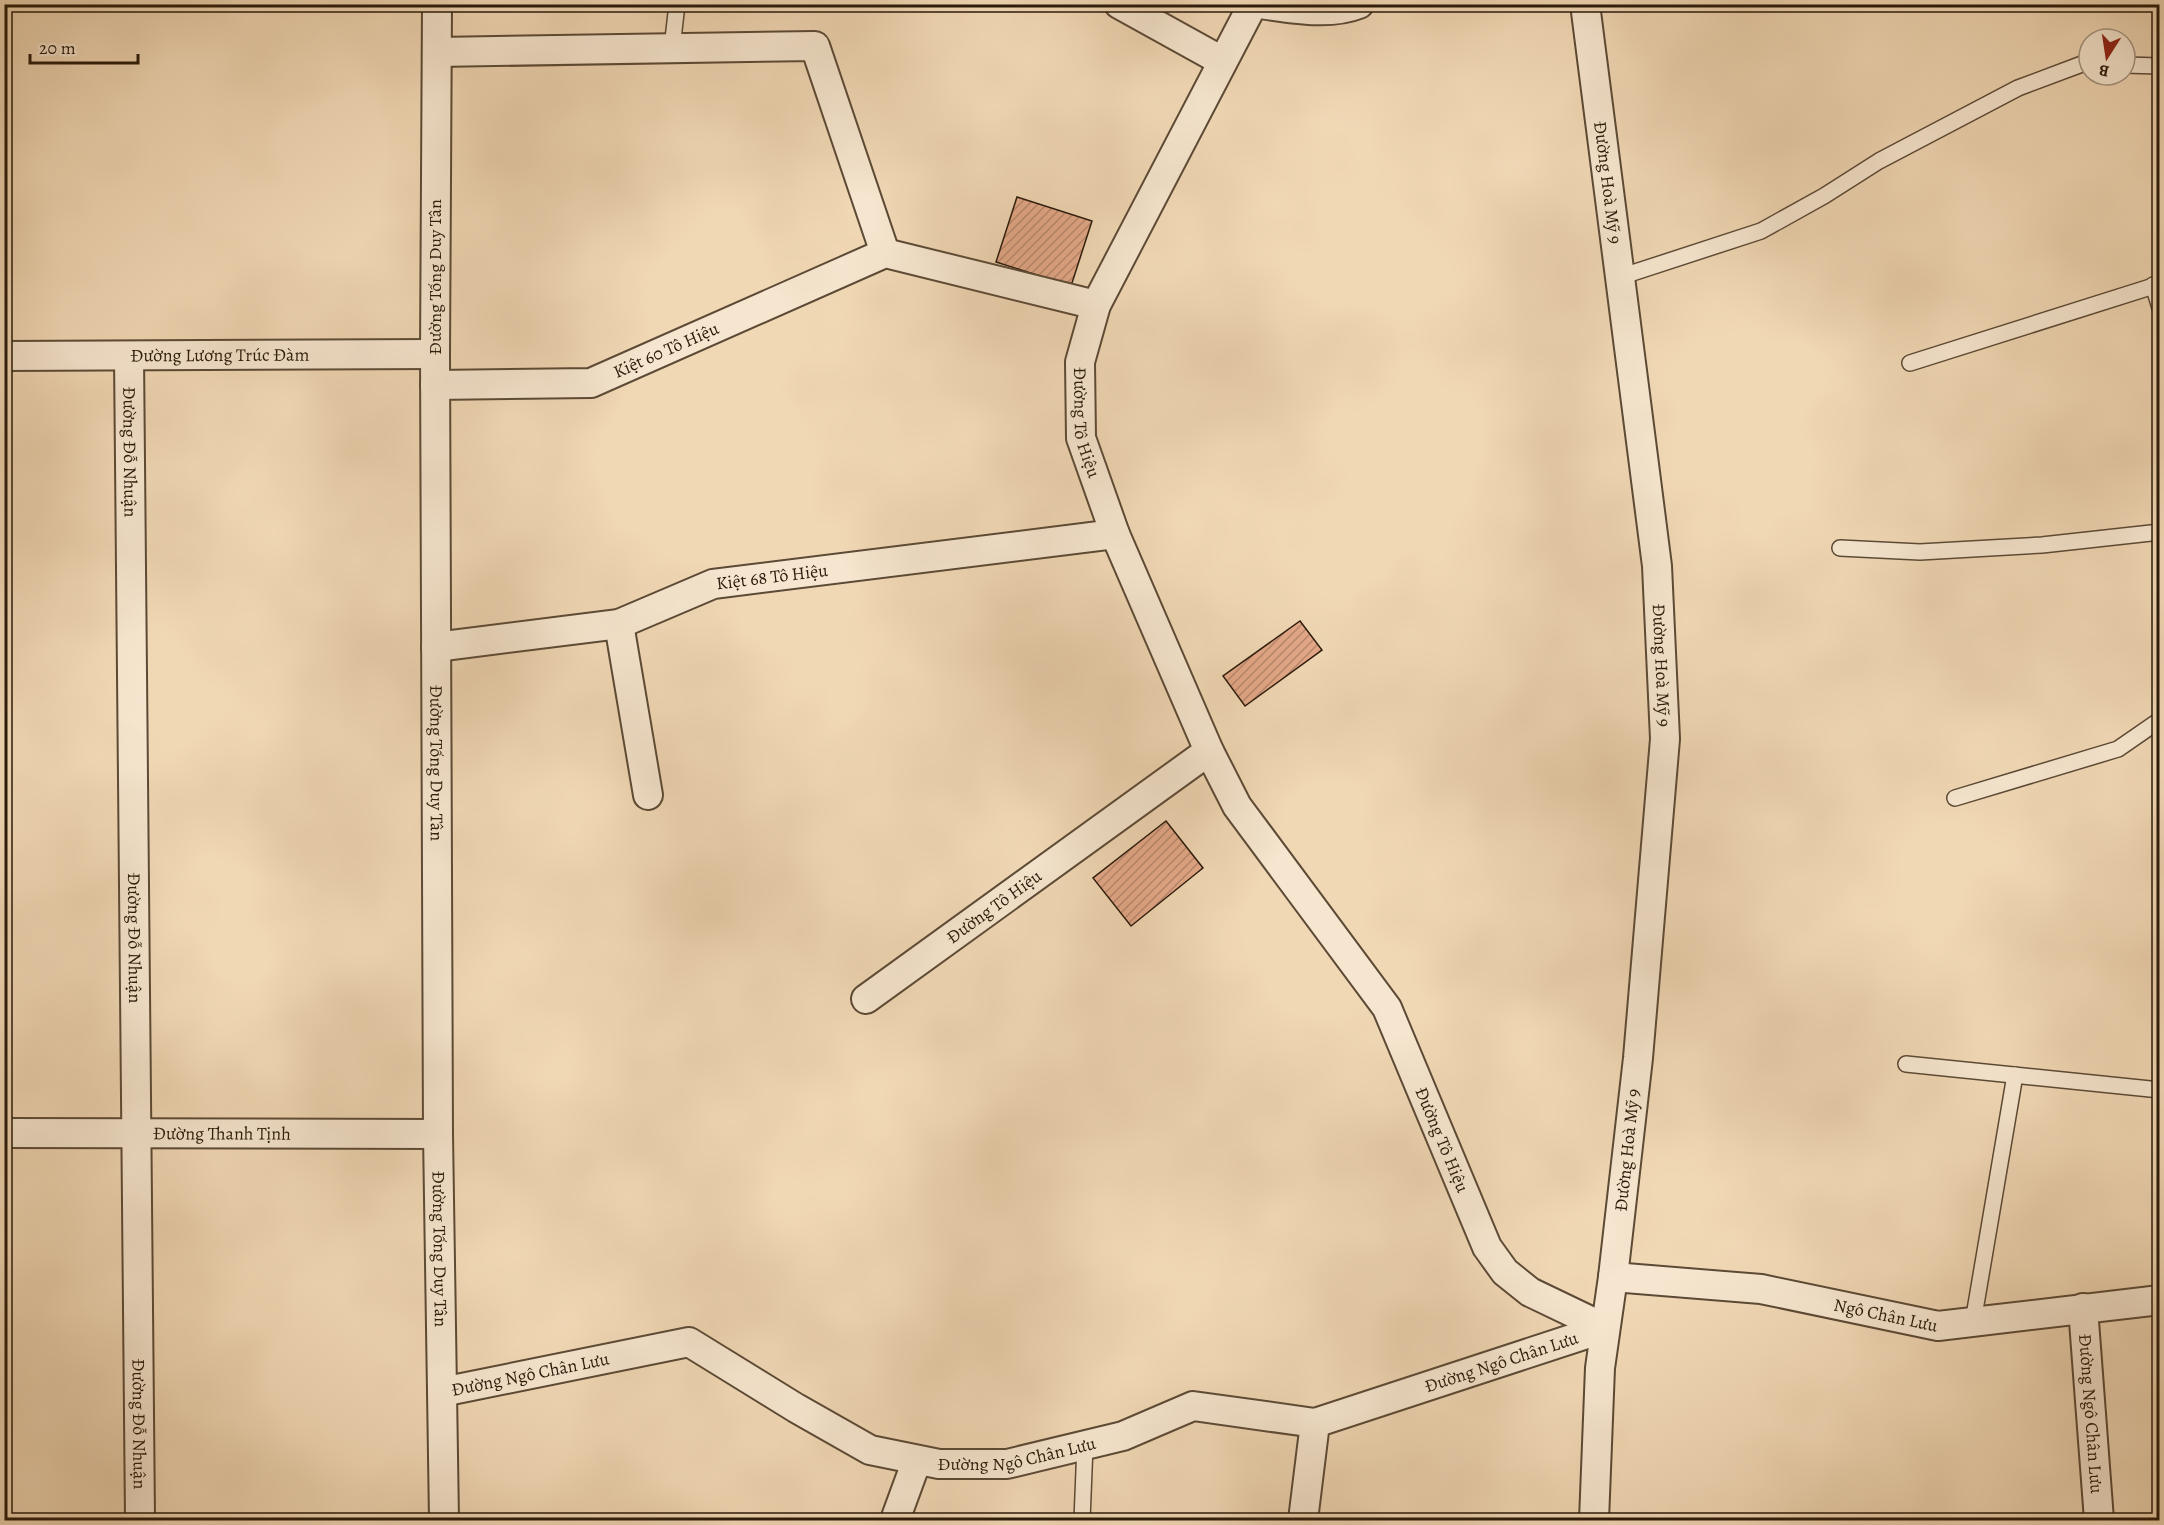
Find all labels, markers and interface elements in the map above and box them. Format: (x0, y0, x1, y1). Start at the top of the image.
scale bar (30, 27, 138, 65)
north arrow (2077, 27, 2137, 87)
text: 20 m (39, 36, 76, 60)
text: B (2097, 59, 2111, 82)
street label: Đường Hoà Mỹ 9 (1588, 120, 1628, 245)
street label: Đường Tống Duy Tân (423, 199, 447, 355)
street label: Kiệt 60 Tô Hiệu (609, 316, 723, 384)
street label: Đường Lương Trúc Đàm (131, 343, 309, 367)
street label: Đường Tô Hiệu (1068, 367, 1106, 481)
street label: Đường Đỗ Nhuận (117, 387, 143, 518)
street label: Kiệt 68 Tô Hiệu (715, 558, 829, 596)
street label: Đường Hoà Mỹ 9 (1647, 603, 1676, 728)
street label: Đường Tống Duy Tân (424, 685, 449, 841)
street label: Đường Tô Hiệu (942, 864, 1047, 949)
street label: Đường Đỗ Nhuận (122, 873, 147, 1003)
street label: Đường Tô Hiệu (1409, 1083, 1475, 1196)
street label: Đường Hoà Mỹ 9 (1609, 1087, 1645, 1213)
street label: Đường Thanh Tịnh (153, 1121, 291, 1146)
street label: Đường Tống Duy Tân (427, 1171, 453, 1327)
street label: Ngô Chân Lưu (1832, 1293, 1940, 1338)
street label: Đường Ngô Chân Lưu (1421, 1326, 1582, 1398)
street label: Đường Ngô Chân Lưu (2073, 1333, 2109, 1495)
street label: Đường Ngô Chân Lưu (449, 1346, 611, 1402)
street label: Đường Đỗ Nhuận (126, 1359, 152, 1489)
street label: Đường Ngô Chân Lưu (938, 1431, 1098, 1476)

